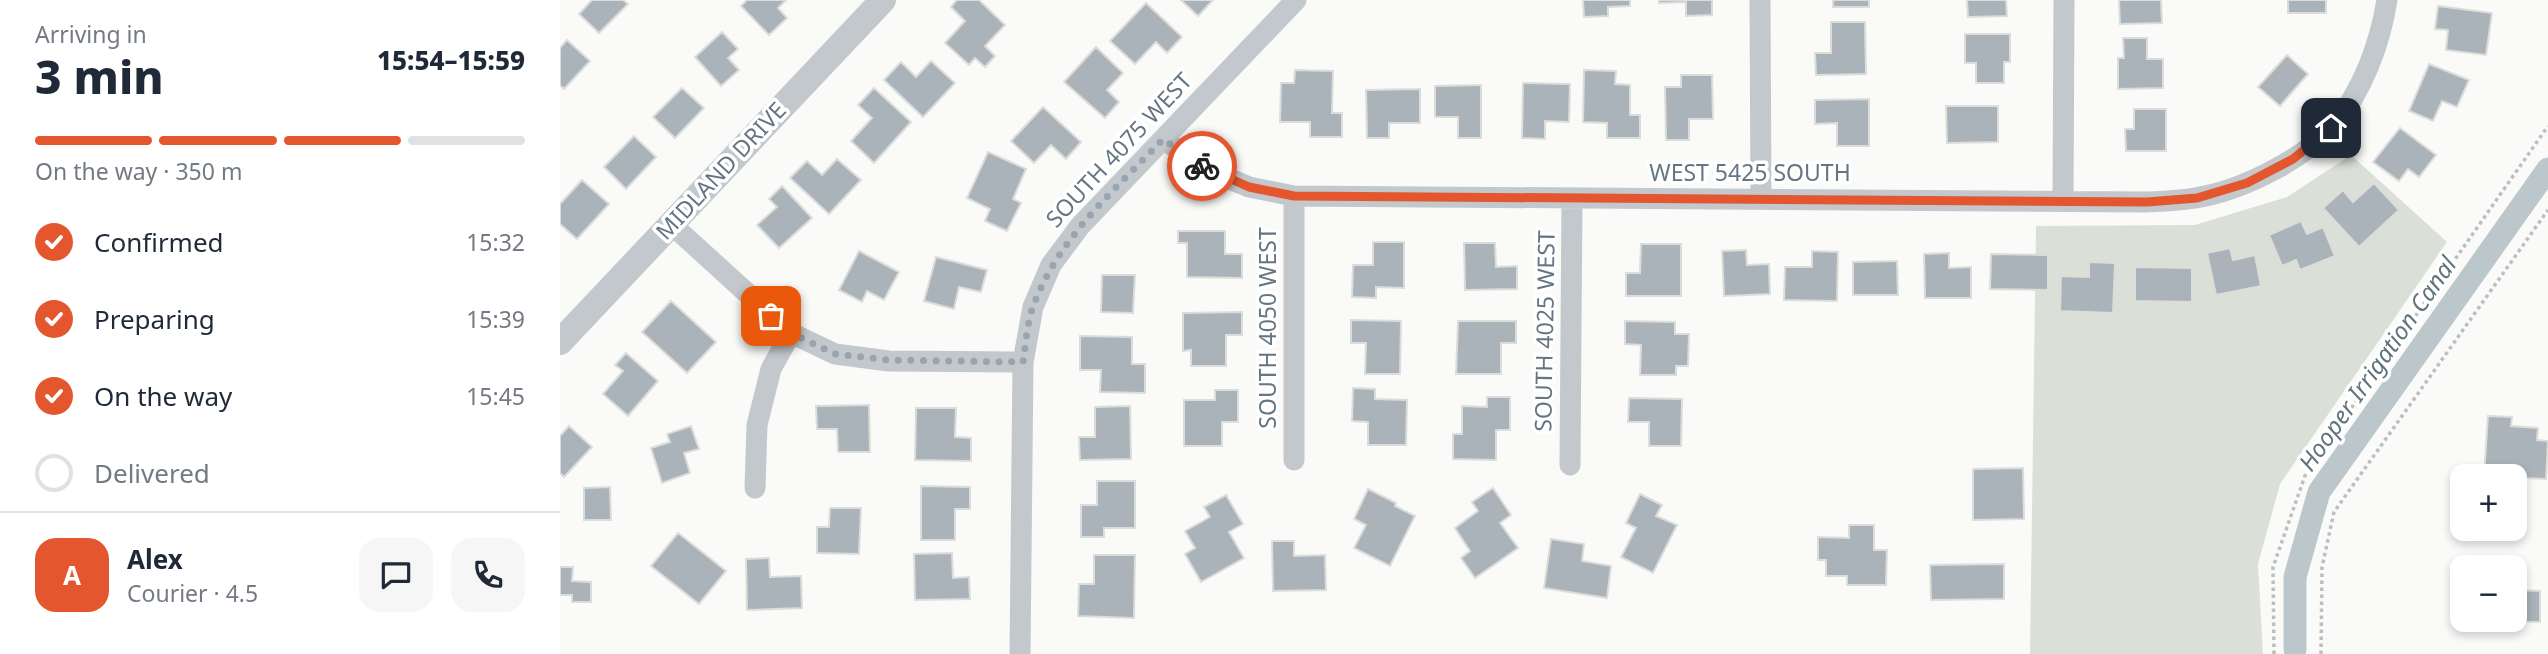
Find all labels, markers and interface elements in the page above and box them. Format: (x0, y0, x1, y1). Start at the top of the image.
text: Arriving in (35, 18, 147, 50)
text: 15:54–15:59 (377, 42, 525, 78)
text: 3 min (35, 45, 164, 107)
street label: SOUTH 4075 WEST (1038, 65, 1199, 234)
street label: MIDLAND DRIVE (648, 94, 793, 246)
pin (2301, 98, 2361, 158)
icon: home (2312, 109, 2350, 147)
courier (1167, 131, 1237, 201)
icon: bike (1183, 147, 1221, 185)
text: On the way · 350 m (35, 155, 242, 187)
street label: WEST 5425 SOUTH (1649, 156, 1851, 188)
icon: check (35, 223, 73, 261)
text: Confirmed (94, 224, 224, 260)
text: 15:32 (466, 226, 525, 258)
street label: SOUTH 4050 WEST (1251, 227, 1283, 429)
street label: SOUTH 4025 WEST (1526, 230, 1562, 432)
water label: Hooper Irrigation Canal (2290, 249, 2464, 477)
pin (741, 286, 801, 346)
icon: bag (752, 297, 790, 335)
icon: check (35, 300, 73, 338)
text: Preparing (94, 301, 215, 337)
text: 15:39 (466, 303, 525, 335)
icon: check (35, 377, 73, 415)
text: On the way (94, 378, 232, 414)
text: 15:45 (466, 380, 525, 412)
text: Delivered (94, 455, 210, 491)
map controls (2450, 464, 2527, 632)
button: + (2450, 464, 2527, 541)
button: chat (359, 538, 433, 612)
button: phone (451, 538, 525, 612)
text: Alex (127, 541, 183, 577)
button: − (2450, 555, 2527, 632)
text: A (63, 557, 81, 593)
text: Courier · 4.5 (127, 577, 258, 609)

